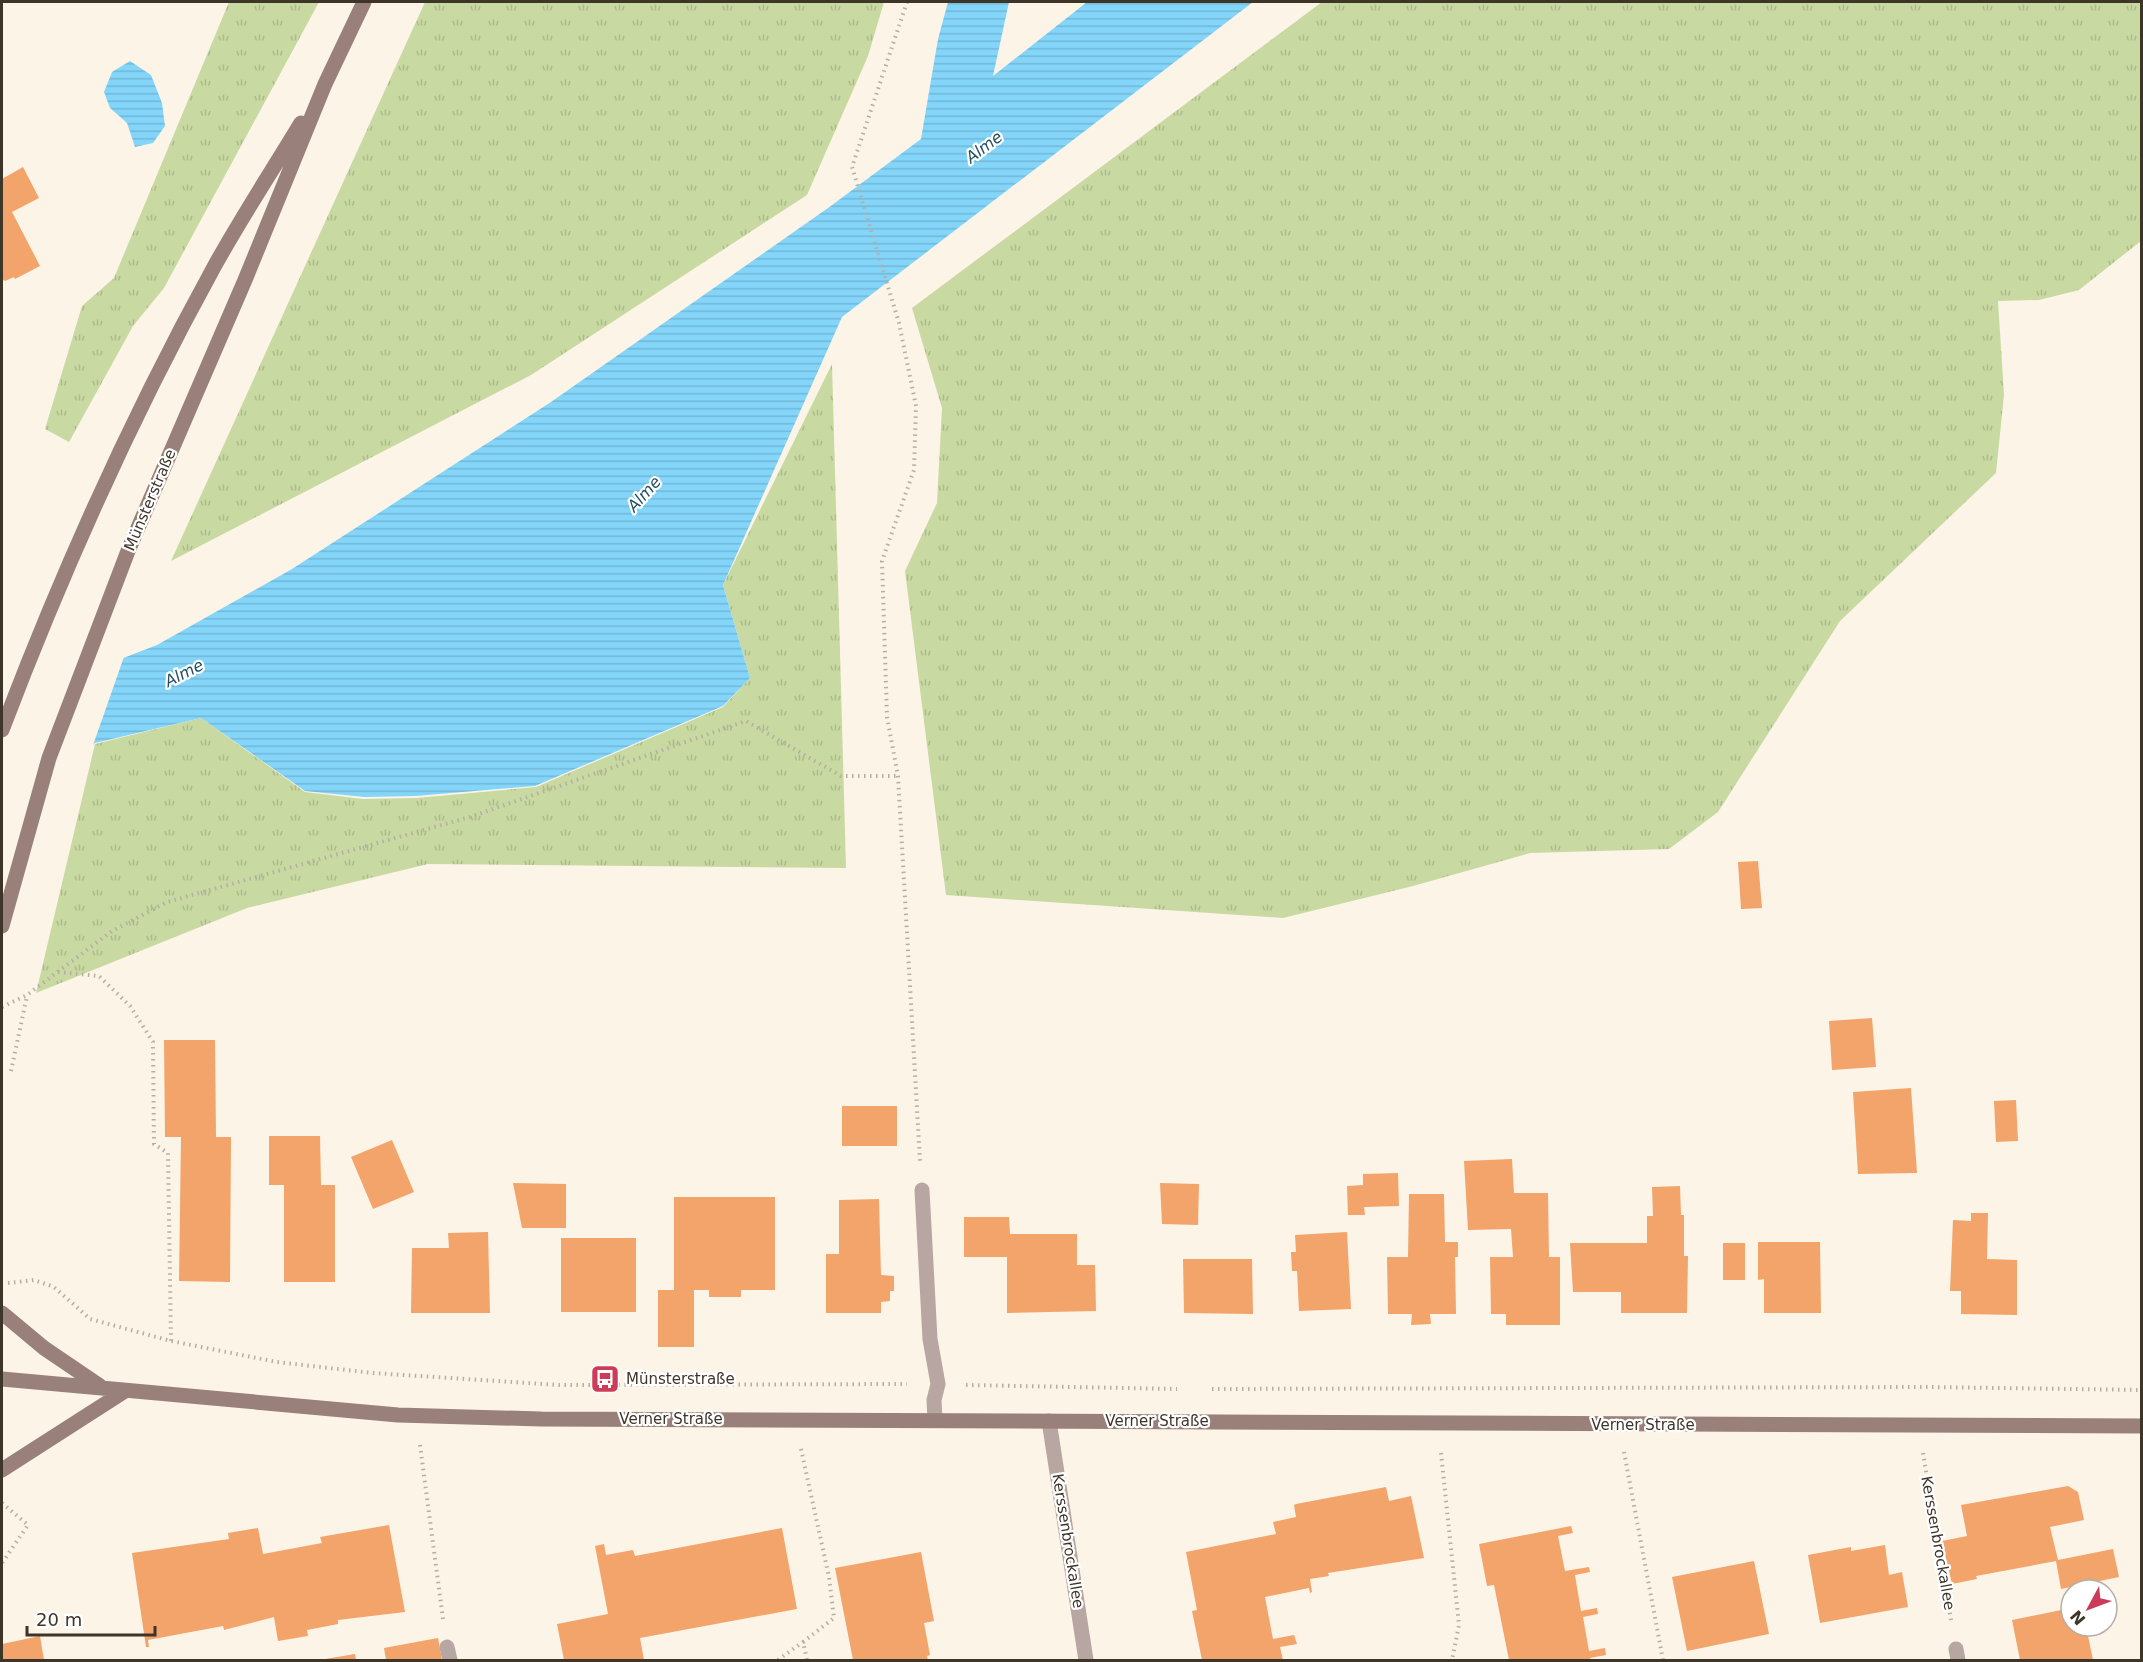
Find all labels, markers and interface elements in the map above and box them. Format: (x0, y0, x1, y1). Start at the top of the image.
water label: Alme (961, 127, 1006, 167)
street label: Münsterstraße (120, 446, 180, 554)
water label: Alme (623, 472, 665, 516)
water label: Alme (161, 655, 207, 691)
bus stop icon: Münsterstraße (589, 1363, 621, 1395)
place label: Münsterstraße (626, 1370, 735, 1388)
street label: Verner Straße (619, 1410, 723, 1428)
street label: Verner Straße (1105, 1412, 1209, 1430)
street label: Verner Straße (1591, 1416, 1695, 1434)
street label: Kerssenbrockallee (1048, 1472, 1088, 1610)
street label: Kerssenbrockallee (1917, 1474, 1959, 1612)
north arrow (2059, 1578, 2119, 1638)
scale bar (27, 1599, 154, 1637)
text: N (2066, 1606, 2090, 1629)
text: 20 m (36, 1609, 82, 1630)

